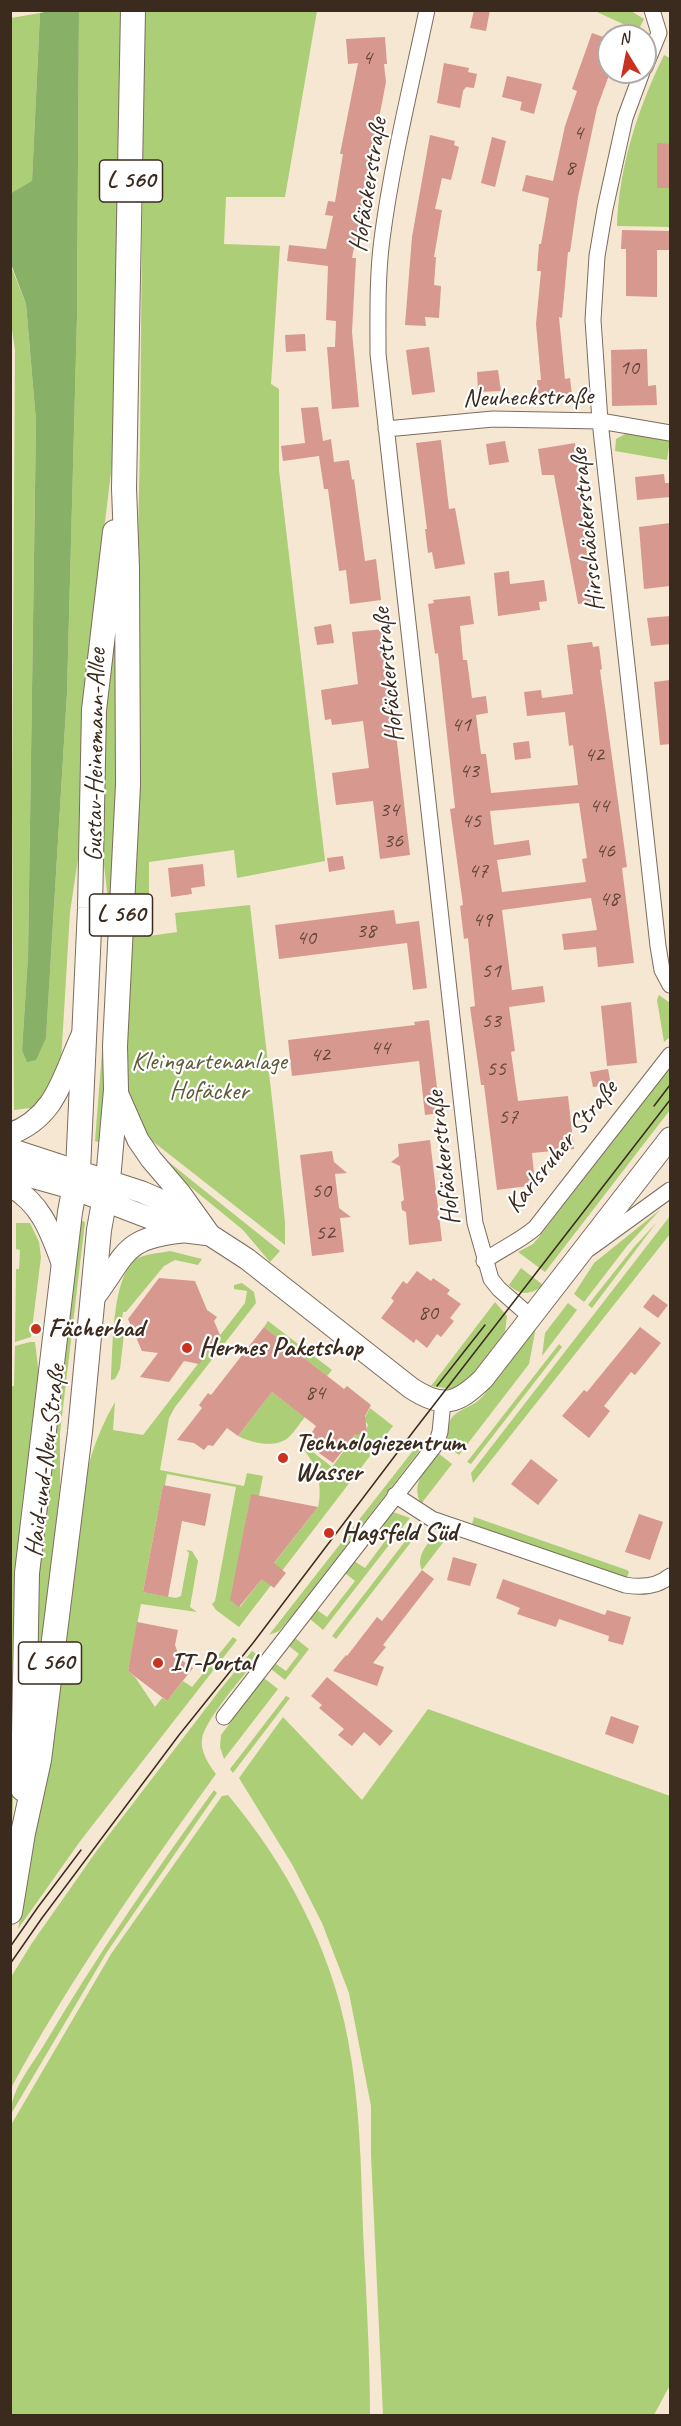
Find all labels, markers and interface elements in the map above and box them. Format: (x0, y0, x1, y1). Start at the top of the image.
north arrow (597, 24, 657, 84)
text: N (618, 28, 631, 49)
house number: 4 (362, 45, 372, 71)
street label: Hofäckerstraße (343, 116, 395, 254)
house number: 4 (573, 120, 583, 146)
house number: 8 (565, 155, 575, 181)
road number: L 560 (100, 160, 162, 202)
house number: 10 (619, 355, 639, 381)
street label: Neuheckstraße (463, 381, 593, 415)
street label: Hirschäckerstraße (564, 447, 612, 613)
street label: Hofäckerstraße (366, 606, 412, 744)
street label: Gustav-Heinemann-Allee (79, 648, 113, 862)
house number: 41 (451, 712, 471, 738)
house number: 42 (584, 742, 604, 768)
house number: 43 (459, 758, 479, 784)
house number: 44 (589, 793, 609, 819)
house number: 34 (379, 797, 399, 823)
house number: 45 (461, 808, 481, 834)
house number: 36 (383, 828, 403, 854)
house number: 46 (595, 838, 615, 864)
house number: 47 (468, 858, 488, 884)
house number: 48 (599, 886, 619, 912)
road number: L 560 (90, 894, 152, 936)
house number: 49 (472, 907, 492, 933)
house number: 38 (356, 918, 376, 944)
house number: 40 (296, 925, 316, 951)
house number: 51 (481, 958, 501, 984)
house number: 53 (481, 1008, 501, 1034)
house number: 44 (370, 1035, 390, 1061)
house number: 42 (310, 1042, 330, 1068)
park label: Kleingartenanlage Hofäcker (131, 1046, 287, 1108)
house number: 55 (486, 1056, 506, 1082)
street label: Karlsruher Straße (499, 1074, 625, 1220)
street label: Hofäckerstraße (420, 1089, 468, 1227)
house number: 57 (498, 1104, 518, 1130)
house number: 50 (311, 1178, 331, 1204)
house number: 52 (315, 1220, 335, 1246)
house number: 80 (418, 1300, 438, 1326)
place label: Fächerbad (48, 1313, 144, 1345)
marker: Fächerbad (29, 1322, 43, 1336)
place label: Hermes Paketshop (199, 1332, 362, 1364)
marker: Hermes Paketshop (180, 1341, 194, 1355)
street label: Haid-und-Neu-Straße (19, 1363, 73, 1559)
house number: 84 (305, 1380, 325, 1406)
place label: Technologiezentrum Wasser (295, 1427, 465, 1488)
marker: Technologiezentrum Wasser (276, 1451, 290, 1465)
place label: Hagsfeld Süd (341, 1517, 457, 1549)
marker: Hagsfeld Süd (322, 1526, 336, 1540)
road number: L 560 (19, 1642, 82, 1684)
place label: IT-Portal (170, 1647, 255, 1679)
marker: IT-Portal (151, 1656, 165, 1670)

